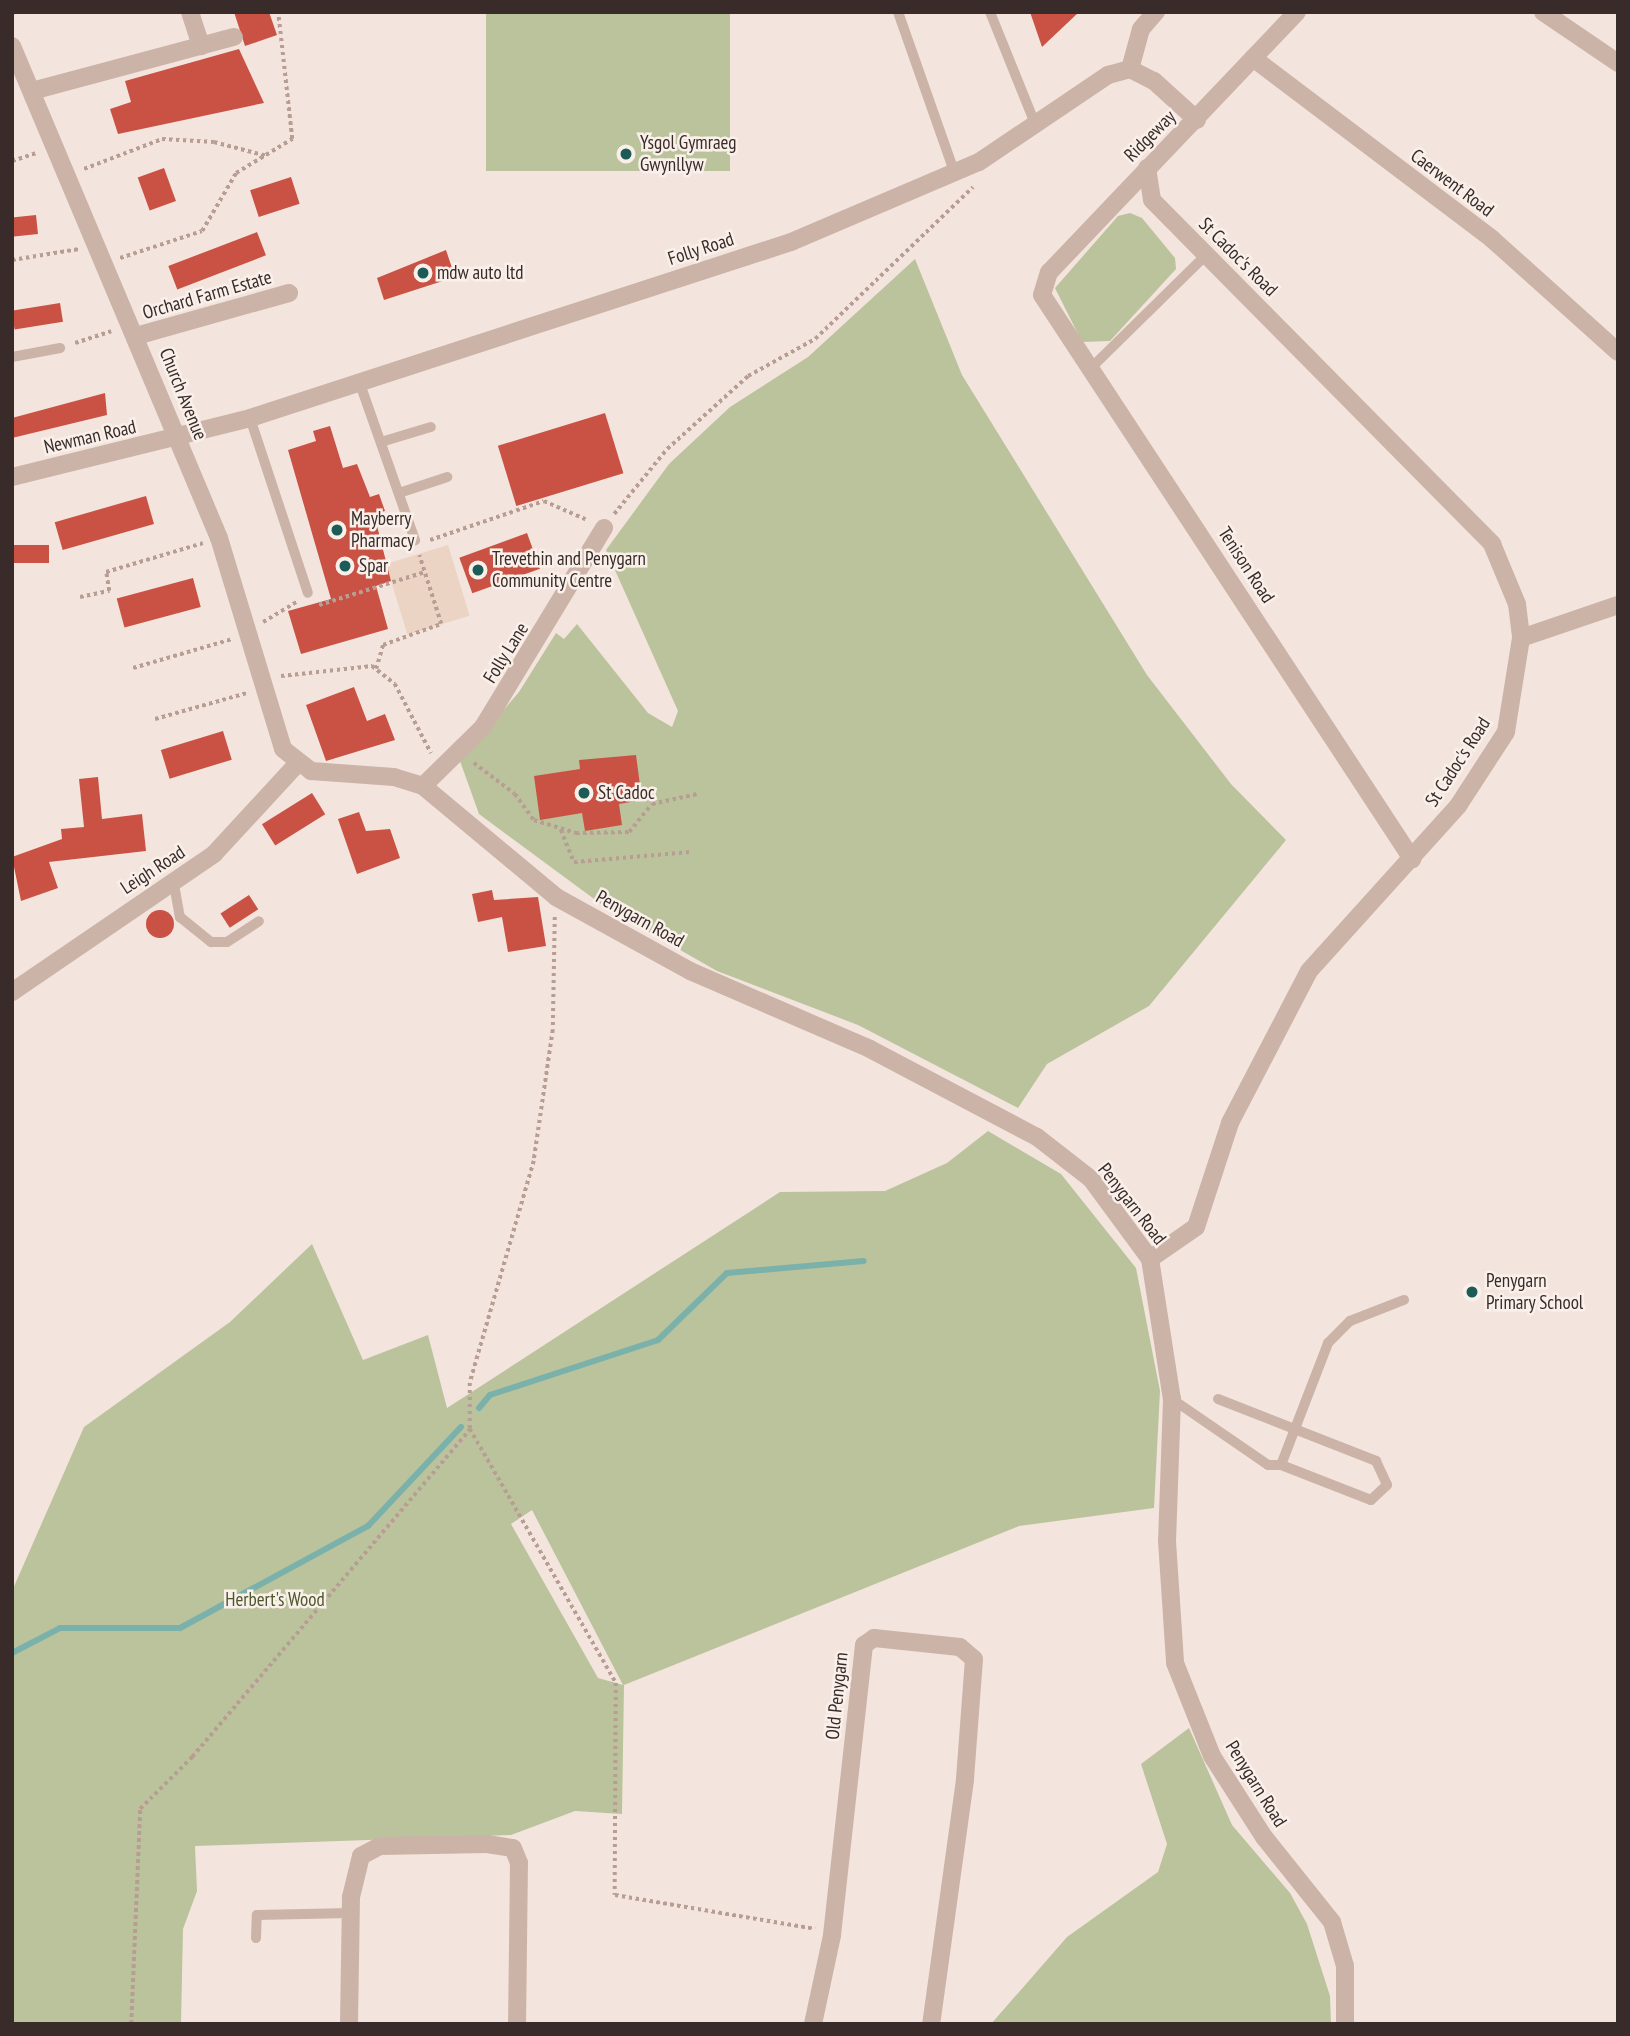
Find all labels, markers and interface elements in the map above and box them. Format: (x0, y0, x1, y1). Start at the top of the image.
street label: Ridgeway (1120, 106, 1180, 166)
place label: Ysgol Gymraeg Gwynllyw (640, 132, 736, 176)
street label: Caerwent Road (1406, 144, 1498, 222)
marker: Ysgol Gymraeg Gwynllyw (618, 146, 634, 162)
street label: St Cadoc's Road (1194, 213, 1282, 301)
street label: Folly Road (665, 228, 737, 270)
place label: mdw auto ltd (437, 262, 524, 284)
marker: mdw auto ltd (415, 265, 431, 281)
street label: Orchard Farm Estate (140, 266, 274, 324)
street label: Church Avenue (154, 344, 212, 444)
street label: Newman Road (42, 415, 138, 459)
place label: Mayberry Pharmacy (351, 508, 414, 552)
marker: Mayberry Pharmacy (329, 522, 345, 538)
street label: Tenison Road (1213, 523, 1279, 607)
place label: Trevethin and Penygarn Community Centre (492, 548, 646, 592)
place label: Spar (359, 555, 388, 577)
marker: Spar (337, 558, 353, 574)
marker: Trevethin and Penygarn Community Centre (470, 562, 486, 578)
street label: Folly Lane (478, 618, 534, 688)
street label: St Cadoc's Road (1421, 713, 1495, 811)
place label: St Cadoc (598, 782, 655, 804)
marker: St Cadoc (576, 785, 592, 801)
street label: Leigh Road (117, 841, 189, 899)
street label: Penygarn Road (592, 885, 688, 953)
street label: Penygarn Road (1093, 1159, 1171, 1249)
place label: Penygarn Primary School (1486, 1270, 1584, 1314)
marker: Penygarn Primary School (1464, 1284, 1480, 1300)
park label: Herbert's Wood (225, 1589, 325, 1611)
street label: Old Penygarn (821, 1651, 853, 1741)
street label: Penygarn Road (1221, 1737, 1291, 1831)

